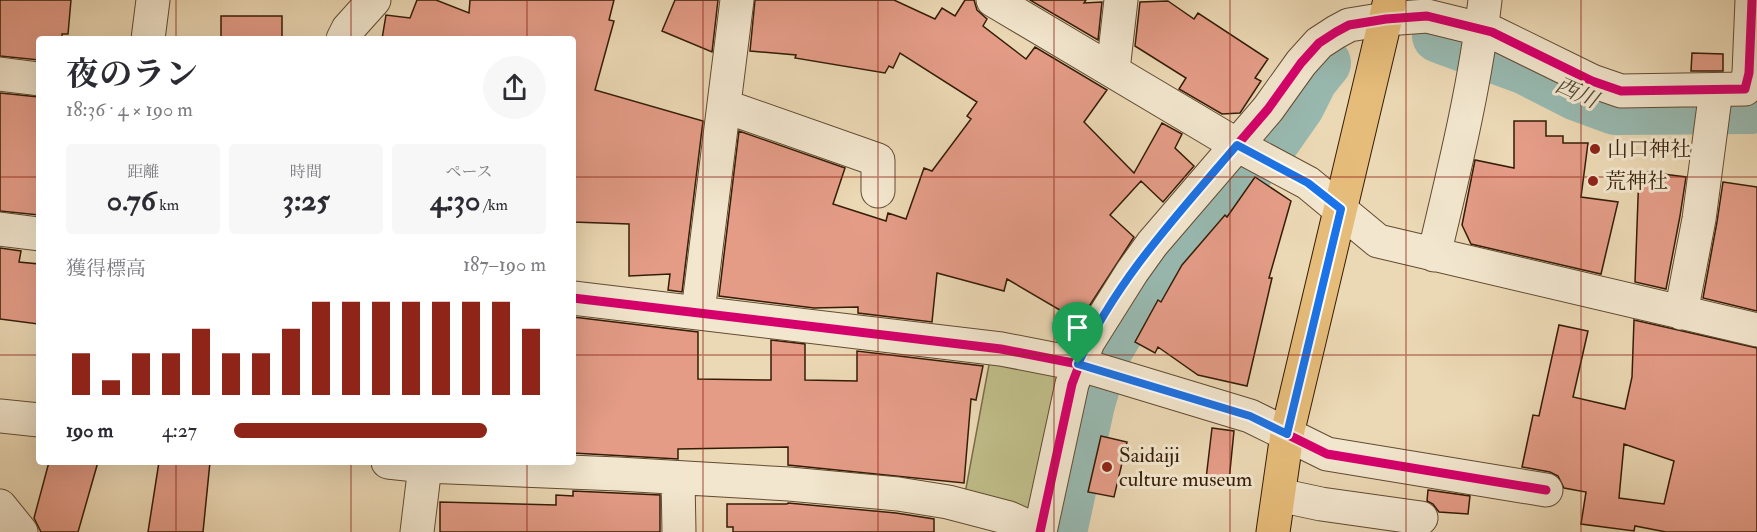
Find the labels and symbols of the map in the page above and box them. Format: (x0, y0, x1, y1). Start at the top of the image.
water label: 西川 (1551, 71, 1604, 115)
place label: 山口神社 (1607, 136, 1691, 163)
marker: 山口神社 (1588, 142, 1602, 156)
place label: 荒神社 (1605, 168, 1668, 195)
marker: 荒神社 (1586, 174, 1600, 188)
pin (1052, 302, 1103, 364)
place label: Saidaiji culture museum (1119, 442, 1252, 493)
marker: Saidaiji culture museum (1100, 460, 1114, 474)

